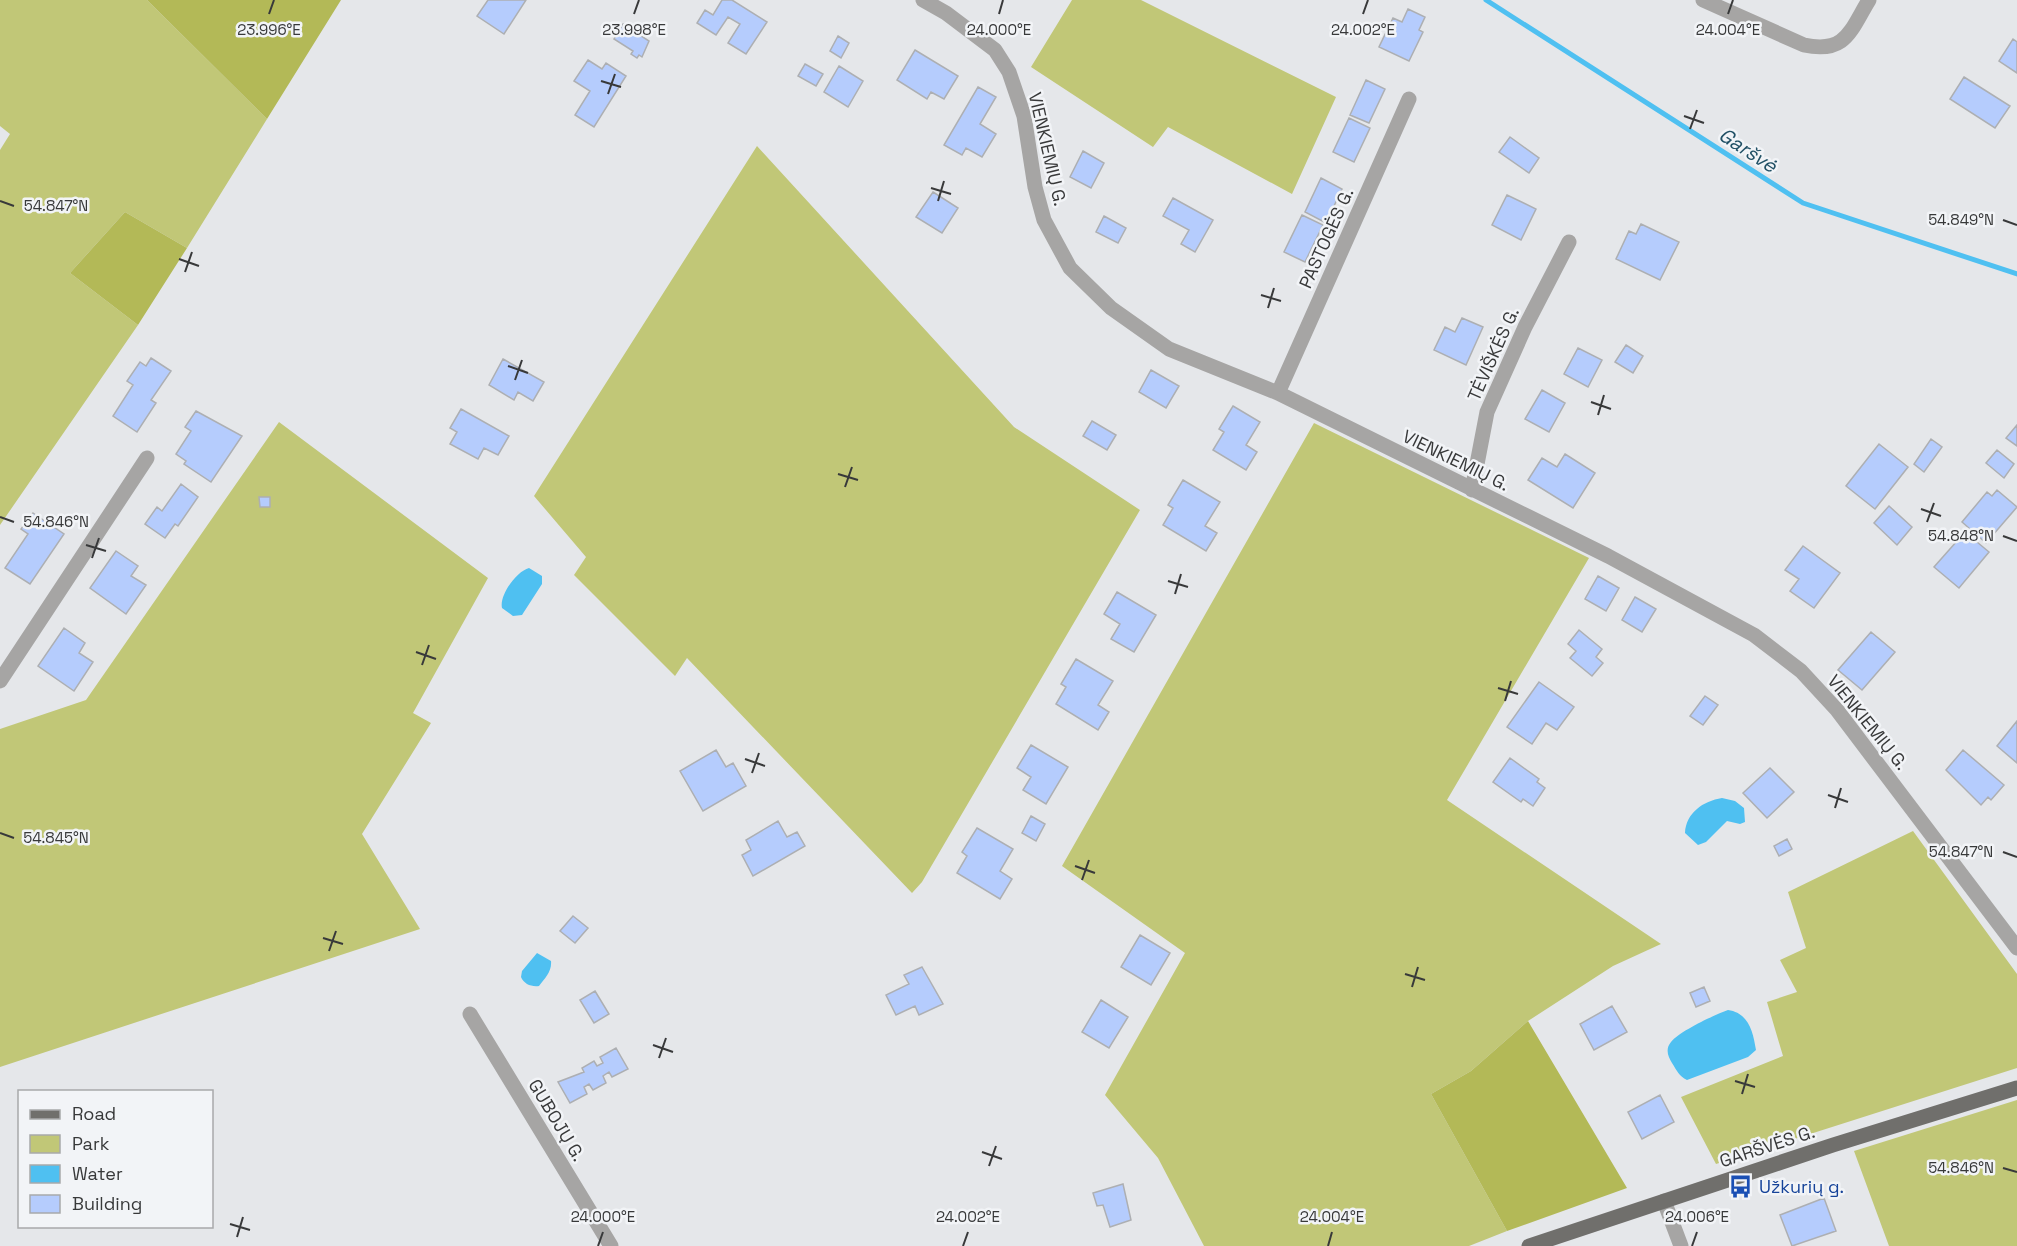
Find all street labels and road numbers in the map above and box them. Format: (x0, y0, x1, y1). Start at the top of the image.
street label: VIENKIEMIŲ G. (1024, 90, 1072, 208)
street label: PASTOGĖS G. (1294, 184, 1358, 292)
street label: TĖVIŠKĖS G. (1462, 303, 1524, 405)
street label: VIENKIEMIŲ G. (1399, 424, 1513, 496)
street label: VIENKIEMIŲ G. (1823, 670, 1913, 774)
street label: GUBOJŲ G. (524, 1075, 590, 1165)
street label: GARŠVĖS G. (1716, 1120, 1818, 1172)

